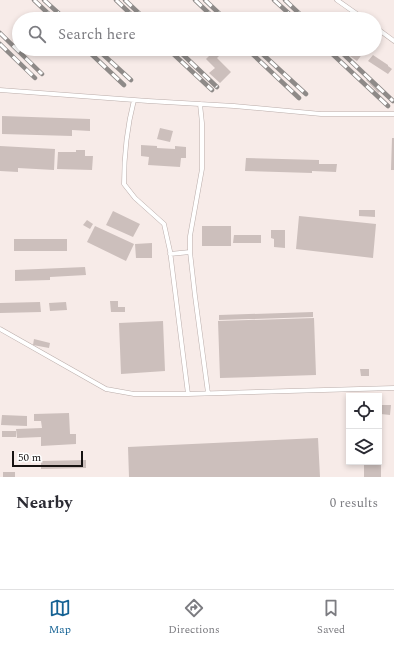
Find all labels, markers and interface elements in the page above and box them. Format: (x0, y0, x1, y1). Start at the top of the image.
search box (12, 12, 382, 56)
icon: search (26, 23, 48, 45)
text: Search here (58, 23, 136, 46)
map controls (346, 393, 382, 465)
button: locate (346, 393, 382, 429)
button: layers (346, 429, 382, 465)
scale bar (12, 449, 83, 468)
text: 50 m (18, 449, 41, 466)
text: Nearby (16, 490, 72, 516)
text: 0 results (330, 493, 378, 513)
tab: Map (49, 597, 71, 638)
tab: Directions (168, 597, 220, 638)
tab: Saved (317, 597, 345, 638)

